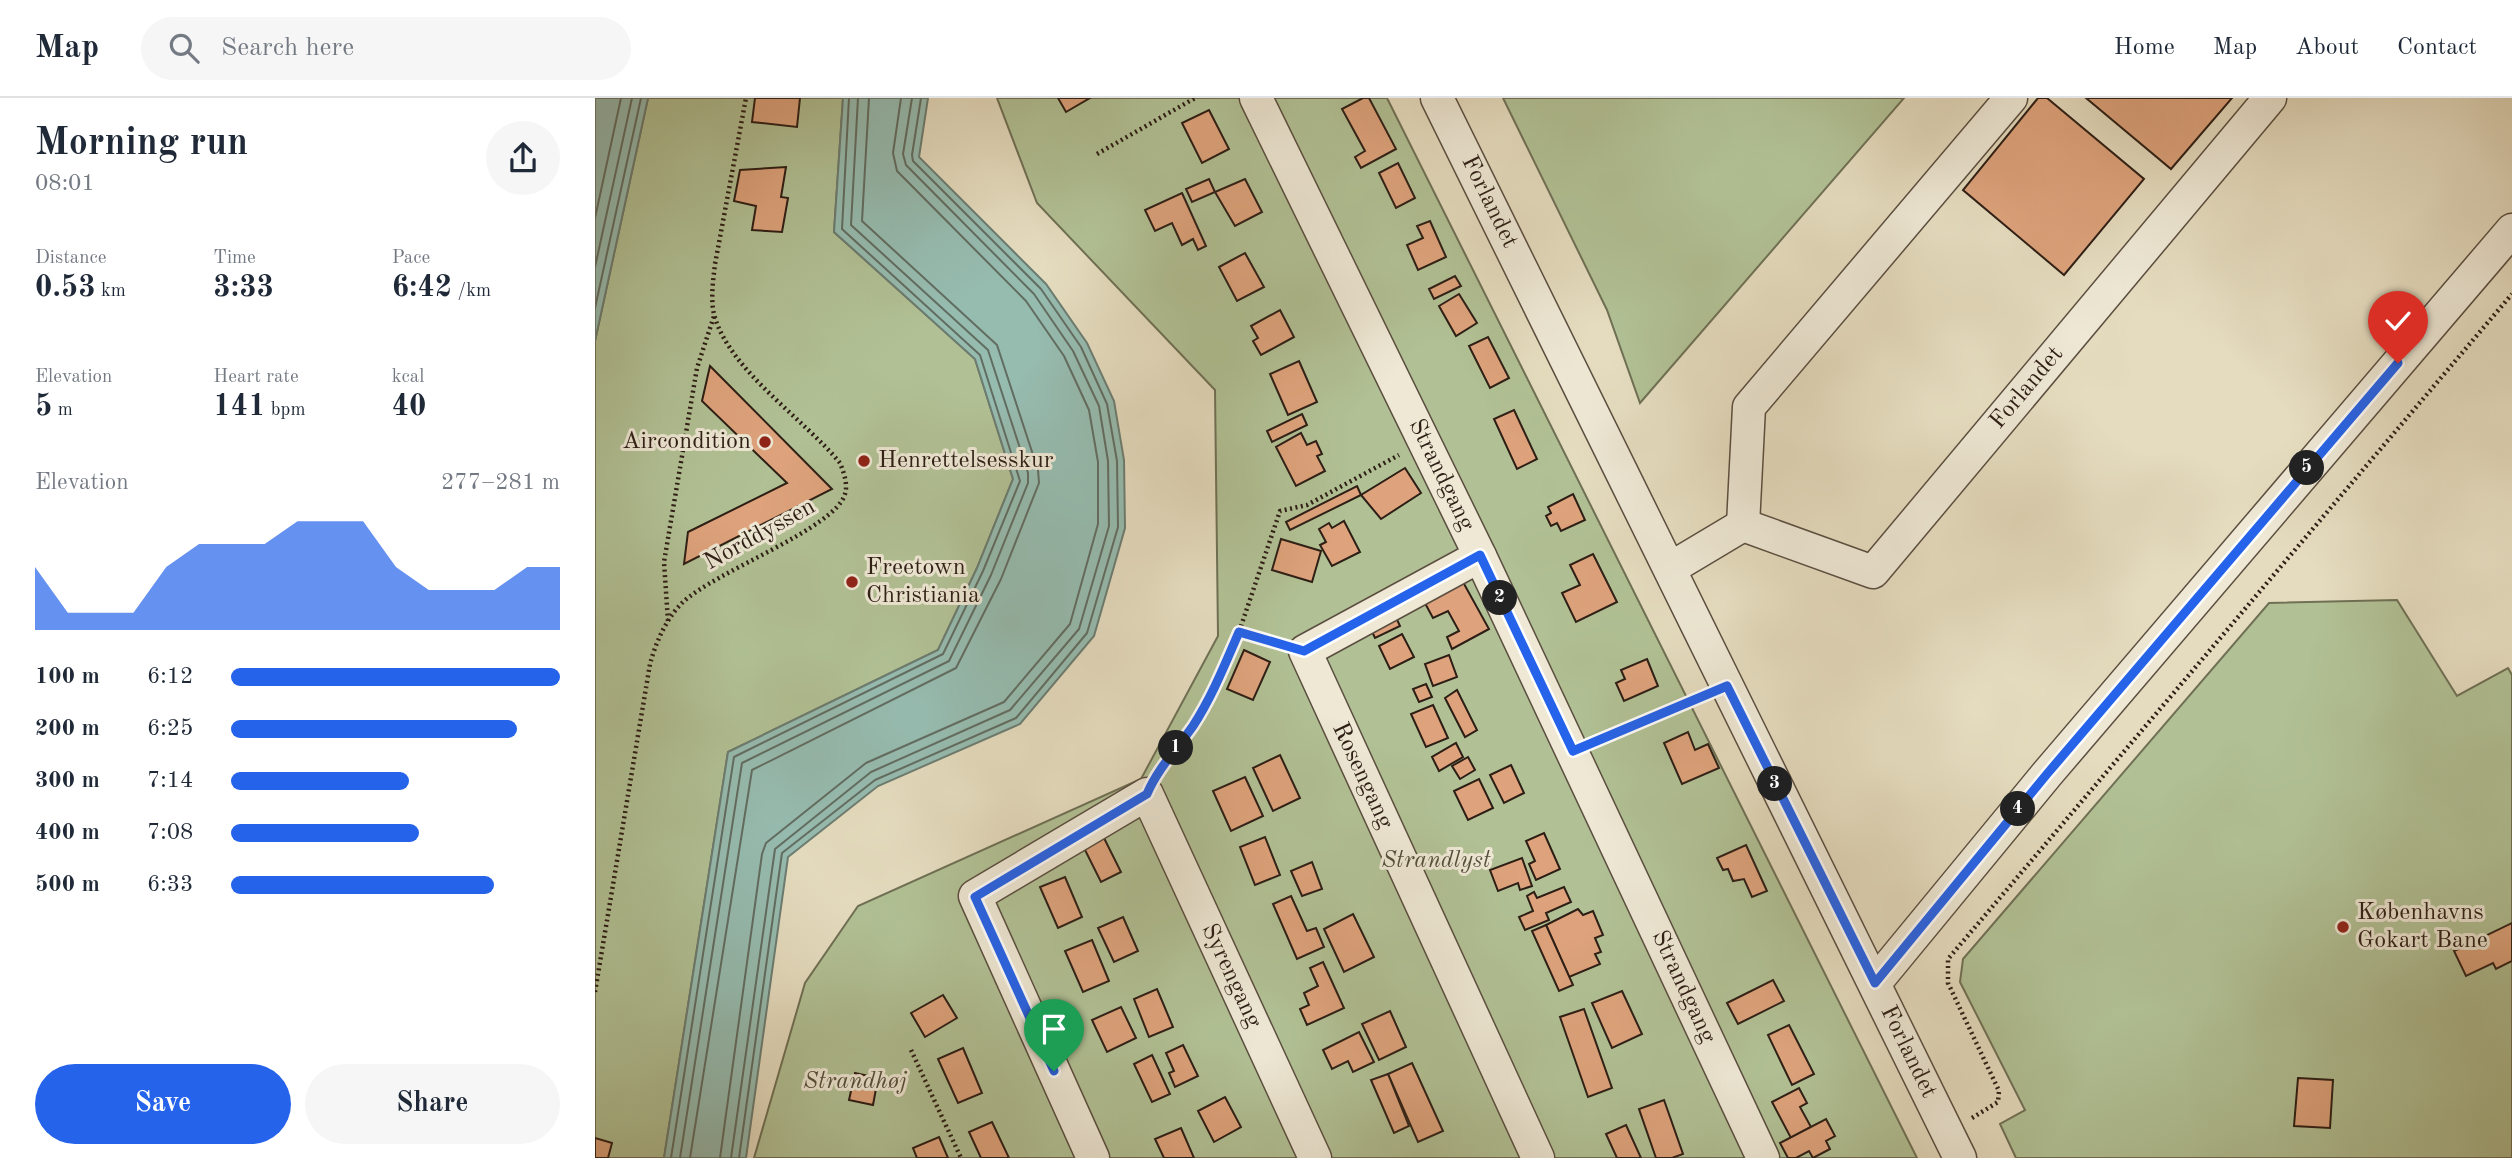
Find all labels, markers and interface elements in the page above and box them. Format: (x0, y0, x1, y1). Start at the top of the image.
search box (141, 17, 631, 80)
icon: search (165, 29, 203, 67)
text: Map (35, 32, 99, 65)
text: Search here (221, 35, 354, 61)
text: Home (2114, 36, 2175, 60)
text: Map (2213, 36, 2257, 60)
text: About (2295, 36, 2359, 60)
text: Contact (2397, 36, 2477, 60)
button: share (486, 121, 560, 195)
text: Morning run (35, 125, 248, 163)
street label: Forlandet (1456, 152, 1522, 252)
text: 08:01 (35, 172, 95, 195)
text: Distance (35, 249, 107, 268)
text: Time (213, 249, 256, 268)
text: Pace (392, 249, 430, 268)
text: 0.53 (35, 273, 96, 303)
text: 3:33 (213, 273, 274, 303)
text: 6:42 (392, 273, 452, 303)
text: km (96, 282, 126, 301)
text: /km (452, 282, 491, 301)
pin (2368, 291, 2428, 363)
icon: check (2379, 302, 2417, 340)
street label: Forlandet (1986, 342, 2068, 434)
text: Elevation (35, 368, 112, 387)
text: Heart rate (213, 368, 299, 387)
text: kcal (392, 368, 424, 387)
text: 5 (35, 392, 52, 422)
text: 141 (213, 392, 266, 422)
text: 40 (392, 392, 426, 422)
text: m (52, 401, 73, 420)
text: bpm (266, 401, 306, 420)
street label: Strandgang (1404, 415, 1478, 535)
place label: Aircondition (622, 430, 751, 454)
marker: Aircondition (757, 434, 773, 450)
place label: Henrettelsesskur (878, 449, 1054, 473)
pin: 5 (2289, 450, 2325, 486)
marker: Henrettelsesskur (856, 453, 872, 469)
text: 5 (2301, 458, 2312, 477)
text: Elevation (35, 471, 129, 494)
text: 277–281 m (441, 471, 560, 494)
street label: Norddyssen (700, 495, 820, 575)
place label: Freetown Christiania (866, 556, 980, 608)
marker: Freetown Christiania (844, 574, 860, 590)
pin: 2 (1483, 580, 1517, 616)
text: 2 (1494, 588, 1505, 607)
text: 100 m (35, 665, 100, 688)
text: 6:12 (147, 665, 193, 688)
text: 200 m (35, 717, 100, 740)
text: 6:25 (147, 717, 193, 740)
street label: Rosengang (1327, 719, 1397, 833)
pin: 1 (1159, 730, 1193, 766)
text: 1 (1170, 738, 1181, 757)
pin: 3 (1757, 766, 1793, 802)
text: 300 m (35, 769, 100, 792)
text: 7:14 (147, 769, 193, 792)
text: 3 (1769, 774, 1780, 793)
pin: 4 (2001, 792, 2035, 826)
text: 4 (2012, 799, 2023, 818)
text: 400 m (35, 821, 100, 844)
text: 7:08 (147, 821, 193, 844)
park label: Strandlyst (1381, 849, 1491, 873)
text: 500 m (35, 873, 100, 896)
text: 6:33 (147, 873, 193, 896)
place label: Københavns Gokart Bane (2357, 901, 2488, 953)
marker: Københavns Gokart Bane (2335, 919, 2351, 935)
street label: Syrengang (1196, 920, 1266, 1032)
street label: Strandgang (1647, 927, 1720, 1047)
pin (1024, 999, 1084, 1071)
street label: Forlandet (1875, 1002, 1941, 1102)
icon: arrive (1035, 1010, 1073, 1048)
button: Save (35, 1064, 291, 1144)
button: Share (305, 1064, 560, 1144)
park label: Strandhøj (803, 1070, 908, 1094)

